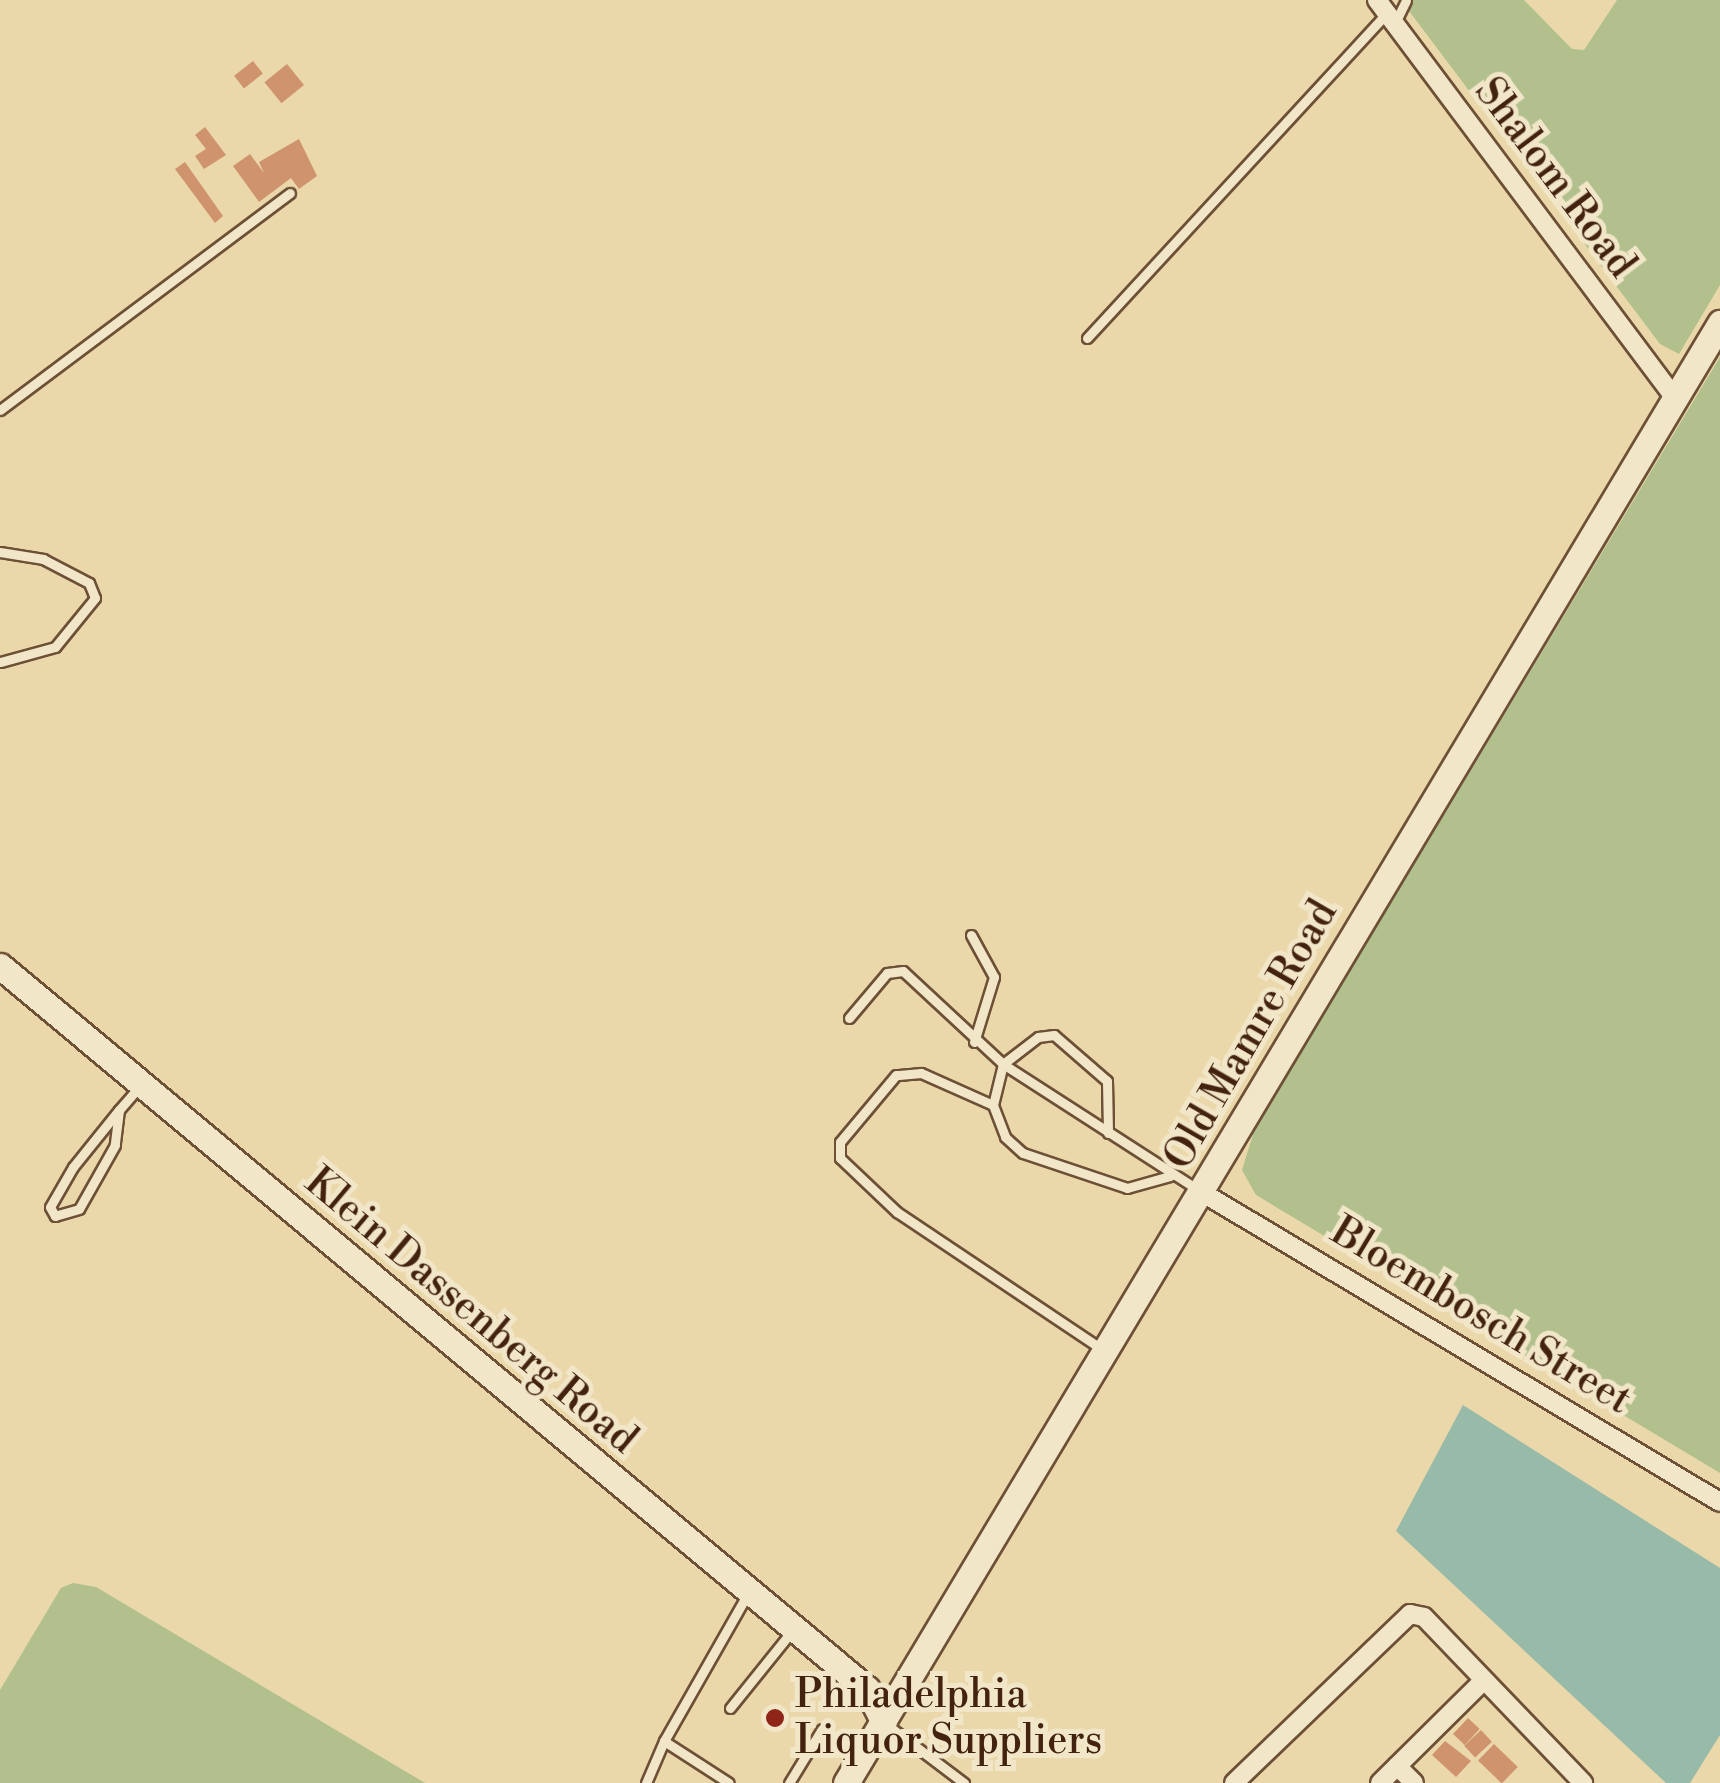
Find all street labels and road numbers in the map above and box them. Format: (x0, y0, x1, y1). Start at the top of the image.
street label: Shalom Road (1464, 69, 1646, 287)
street label: Old Mamre Road (1154, 892, 1348, 1178)
street label: Klein Dassenberg Road (295, 1158, 647, 1464)
street label: Bloembosch Street (1322, 1208, 1640, 1424)

